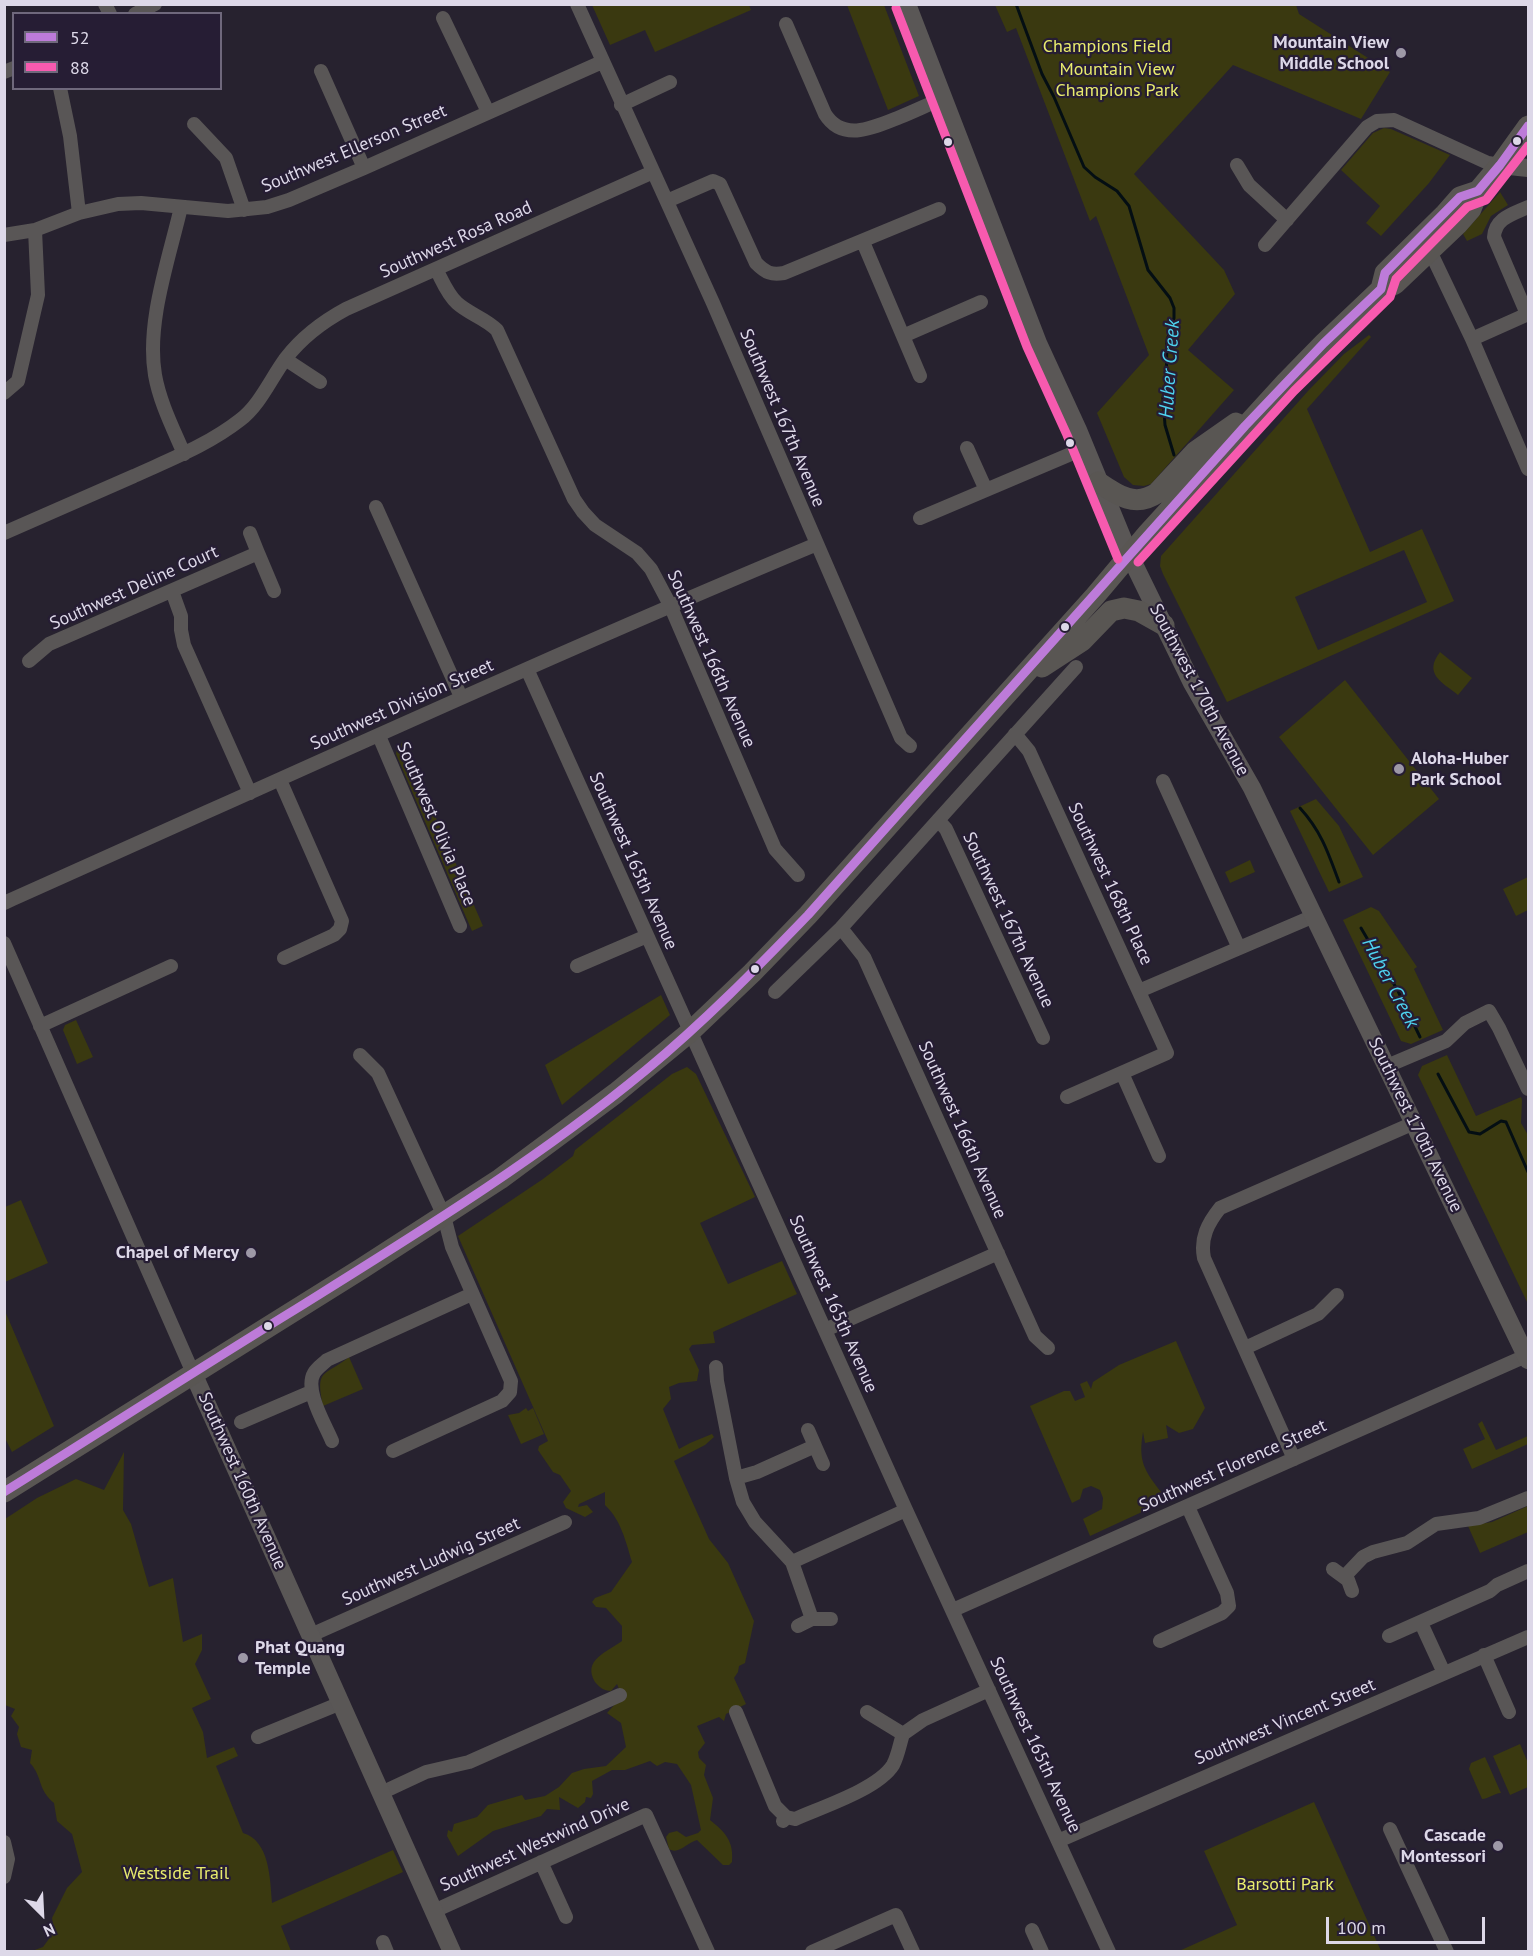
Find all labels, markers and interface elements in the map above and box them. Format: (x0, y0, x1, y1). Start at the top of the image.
legend (12, 12, 222, 90)
text: 52 (70, 26, 90, 49)
place label: Mountain View Middle School (1273, 32, 1389, 74)
park label: Champions Field (1043, 36, 1171, 58)
marker: Mountain View Middle School (1394, 46, 1408, 60)
text: 88 (70, 56, 90, 79)
park label: Mountain View Champions Park (1055, 59, 1179, 101)
street label: Southwest Ellerson Street (258, 100, 450, 198)
unlabelled marker (1511, 135, 1523, 147)
unlabelled marker (942, 136, 954, 148)
street label: Southwest Rosa Road (377, 197, 535, 283)
water label: Huber Creek (1155, 319, 1185, 419)
street label: Southwest 167th Avenue (735, 326, 829, 510)
unlabelled marker (1064, 437, 1076, 449)
street label: Southwest Deline Court (46, 541, 222, 635)
street label: Southwest 166th Avenue (662, 567, 760, 751)
street label: Southwest 170th Avenue (1144, 600, 1254, 780)
unlabelled marker (1059, 621, 1071, 633)
street label: Southwest Division Street (307, 655, 497, 755)
street label: Southwest Olivia Place (392, 739, 480, 909)
place label: Aloha-Huber Park School (1411, 748, 1509, 790)
marker: Aloha-Huber Park School (1392, 762, 1406, 776)
street label: Southwest 165th Avenue (584, 769, 682, 953)
street label: Southwest 168th Place (1063, 799, 1157, 969)
street label: Southwest 167th Avenue (958, 829, 1058, 1011)
water label: Huber Creek (1356, 934, 1424, 1032)
unlabelled marker (749, 963, 761, 975)
street label: Southwest 170th Avenue (1363, 1034, 1467, 1216)
street label: Southwest 166th Avenue (913, 1038, 1011, 1222)
street label: Southwest 165th Avenue (784, 1212, 882, 1396)
place label: Chapel of Mercy (116, 1242, 239, 1264)
marker: Chapel of Mercy (244, 1246, 258, 1260)
unlabelled marker (262, 1320, 274, 1332)
street label: Southwest 160th Avenue (193, 1389, 291, 1573)
street label: Southwest Florence Street (1136, 1415, 1330, 1517)
street label: Southwest Ludwig Street (339, 1513, 523, 1611)
place label: Phat Quang Temple (255, 1637, 345, 1680)
marker: Phat Quang Temple (236, 1651, 250, 1665)
street label: Southwest 165th Avenue (985, 1653, 1085, 1837)
street label: Southwest Vincent Street (1191, 1674, 1379, 1770)
street label: Southwest Westwind Drive (437, 1793, 633, 1897)
place label: Cascade Montessori (1401, 1825, 1486, 1868)
marker: Cascade Montessori (1491, 1839, 1505, 1853)
park label: Westside Trail (123, 1863, 229, 1885)
park label: Barsotti Park (1236, 1874, 1334, 1896)
north arrow (12, 1884, 72, 1944)
scale bar (1329, 1905, 1488, 1943)
text: 100 m (1337, 1916, 1386, 1939)
text: N (40, 1919, 58, 1942)

